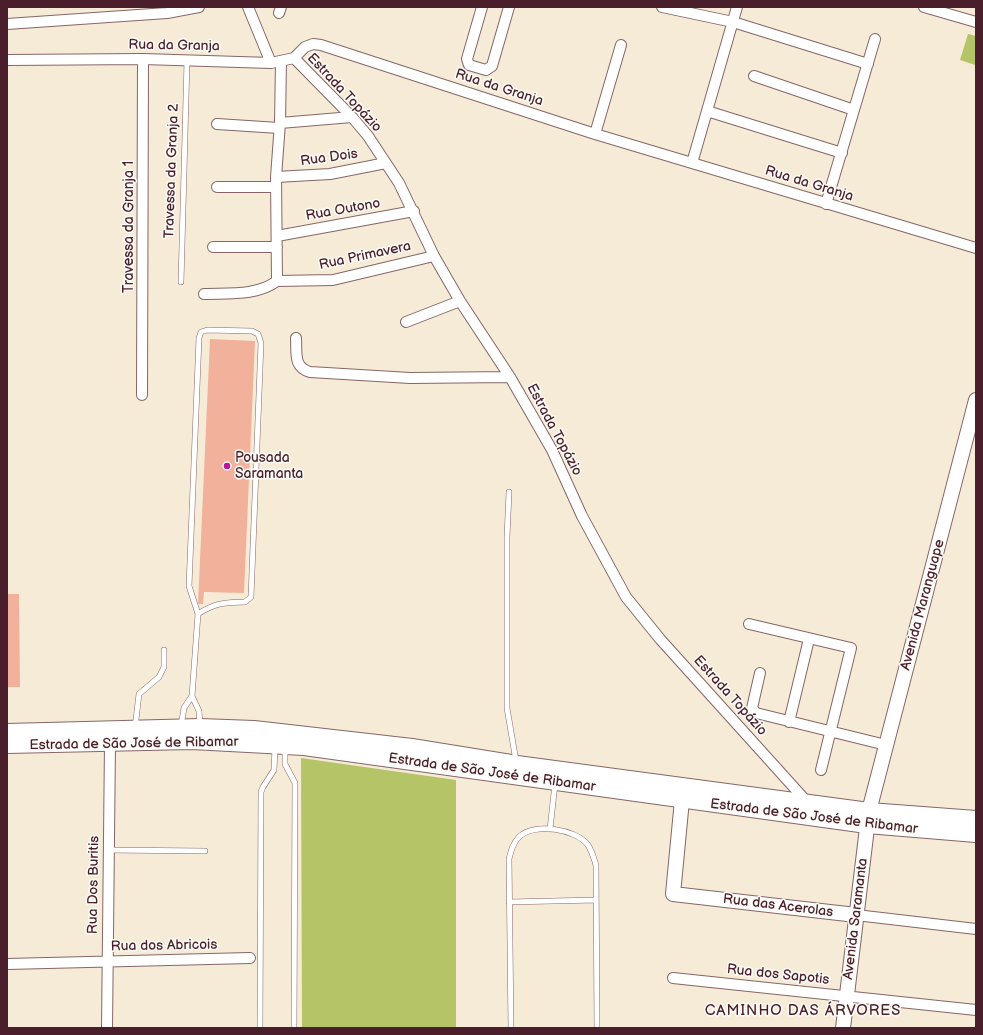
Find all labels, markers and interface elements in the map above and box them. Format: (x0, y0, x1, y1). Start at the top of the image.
street label: Rua da Granja (128, 37, 220, 55)
street label: Estrada Topázio (303, 50, 385, 136)
street label: Rua da Granja (453, 66, 545, 110)
street label: Travessa da Granja 2 (161, 103, 183, 239)
street label: Rua Dois (299, 146, 359, 170)
street label: Travessa da Granja 1 (121, 161, 137, 293)
street label: Rua da Granja (763, 163, 855, 205)
street label: Rua Outono (304, 195, 382, 225)
street label: Rua Primavera (317, 238, 413, 274)
street label: Estrada Topázio (523, 381, 585, 479)
place label: Pousada Saramanta (235, 450, 303, 482)
marker: Pousada Saramanta (222, 461, 232, 471)
street label: Avenida Maranguape (897, 538, 949, 672)
street label: Estrada Topázio (690, 653, 770, 739)
street label: Estrada de São José de Ribamar (29, 734, 239, 754)
street label: Estrada de São José de Ribamar (387, 750, 597, 796)
street label: Estrada de São José de Ribamar (709, 796, 919, 838)
street label: Rua Dos Buritis (85, 836, 103, 934)
street label: Avenida Saramanta (840, 857, 872, 981)
street label: Rua das Acerolas (722, 891, 834, 921)
street label: Rua dos Abricois (111, 937, 217, 955)
street label: Rua dos Sapotis (726, 961, 830, 989)
district label: CAMINHO DAS ÁRVORES (705, 1002, 901, 1020)

